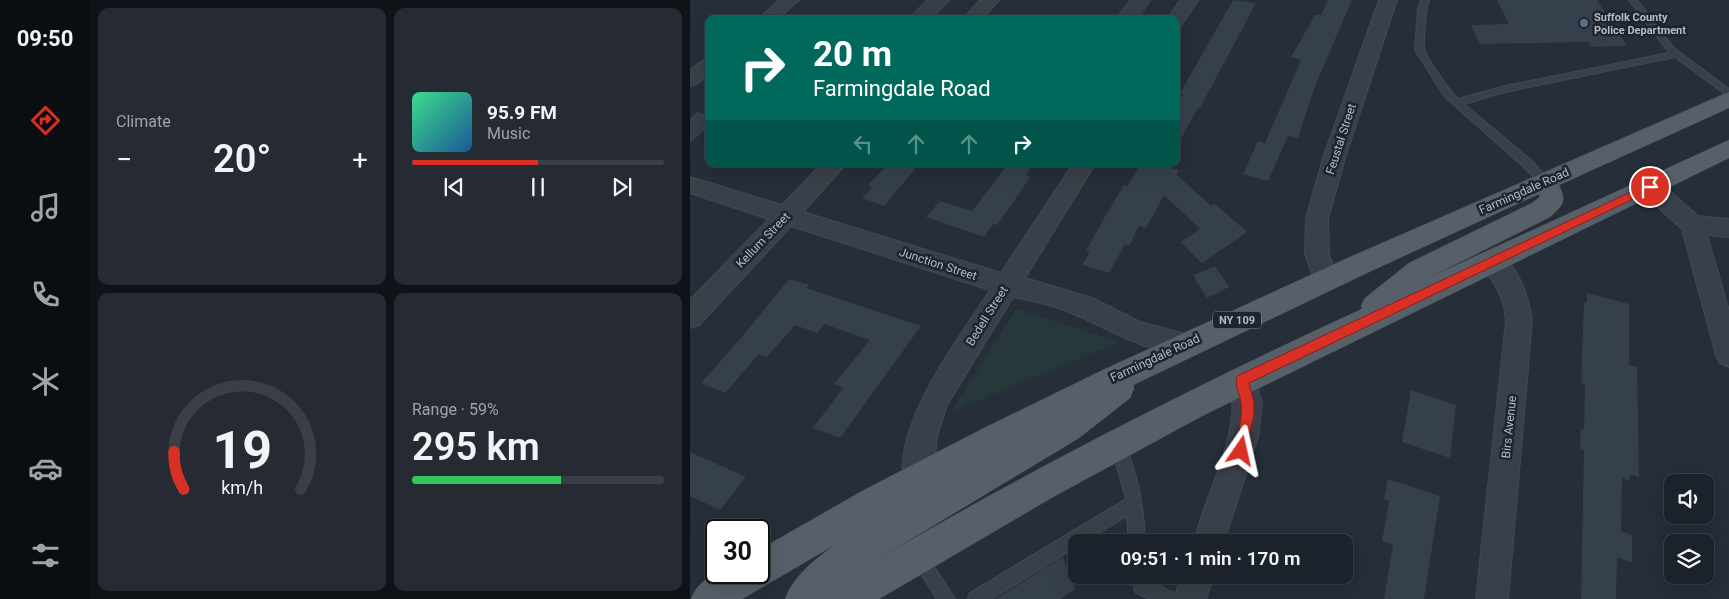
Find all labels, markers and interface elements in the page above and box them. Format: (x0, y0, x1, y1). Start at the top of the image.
place label: Suffolk County Police Department (1594, 11, 1686, 37)
marker: Suffolk County Police Department (1578, 17, 1590, 29)
text: 09:50 (17, 26, 73, 51)
text: 20 m (813, 34, 892, 75)
icon: right (730, 35, 795, 100)
text: Farmingdale Road (813, 76, 991, 101)
text: 95.9 FM (487, 101, 557, 124)
street label: Feustal Street (1323, 102, 1359, 176)
icon: directions (28, 103, 63, 138)
text: Climate (116, 112, 171, 131)
text: Music (487, 124, 530, 143)
icon: left (849, 130, 877, 158)
icon: ahead (902, 130, 930, 158)
icon: ahead (955, 130, 983, 158)
icon: right (1008, 130, 1036, 158)
text: 20° (213, 137, 271, 181)
text: − (116, 143, 132, 176)
text: + (352, 143, 368, 176)
street label: Farmingdale Road (1477, 165, 1571, 217)
pin (1629, 166, 1671, 208)
icon: previous (440, 173, 468, 201)
icon: pause (524, 173, 552, 201)
icon: next (608, 173, 636, 201)
icon: arrive (1636, 173, 1664, 201)
icon: music (28, 190, 63, 225)
street label: Kellum Street (733, 209, 793, 271)
street label: Junction Street (897, 245, 979, 283)
icon: phone (28, 277, 63, 312)
street label: Bedell Street (963, 284, 1011, 348)
road number: NY 109 (1213, 312, 1261, 328)
street label: Farmingdale Road (1108, 331, 1202, 385)
icon: climate (28, 364, 63, 399)
street label: Birs Avenue (1499, 395, 1519, 459)
text: Range · 59% (412, 400, 499, 419)
text: 19 (212, 420, 272, 481)
position arrow (1214, 424, 1266, 476)
text: 295 km (412, 425, 540, 469)
icon: car (28, 451, 63, 486)
map controls (1664, 474, 1714, 584)
button: sound (1664, 474, 1714, 524)
text: km/h (221, 477, 263, 498)
speed limit sign: 30 (705, 519, 770, 584)
button: layers (1664, 534, 1714, 584)
icon: filters (28, 538, 63, 573)
text: 09:51 · 1 min · 170 m (1120, 547, 1301, 570)

